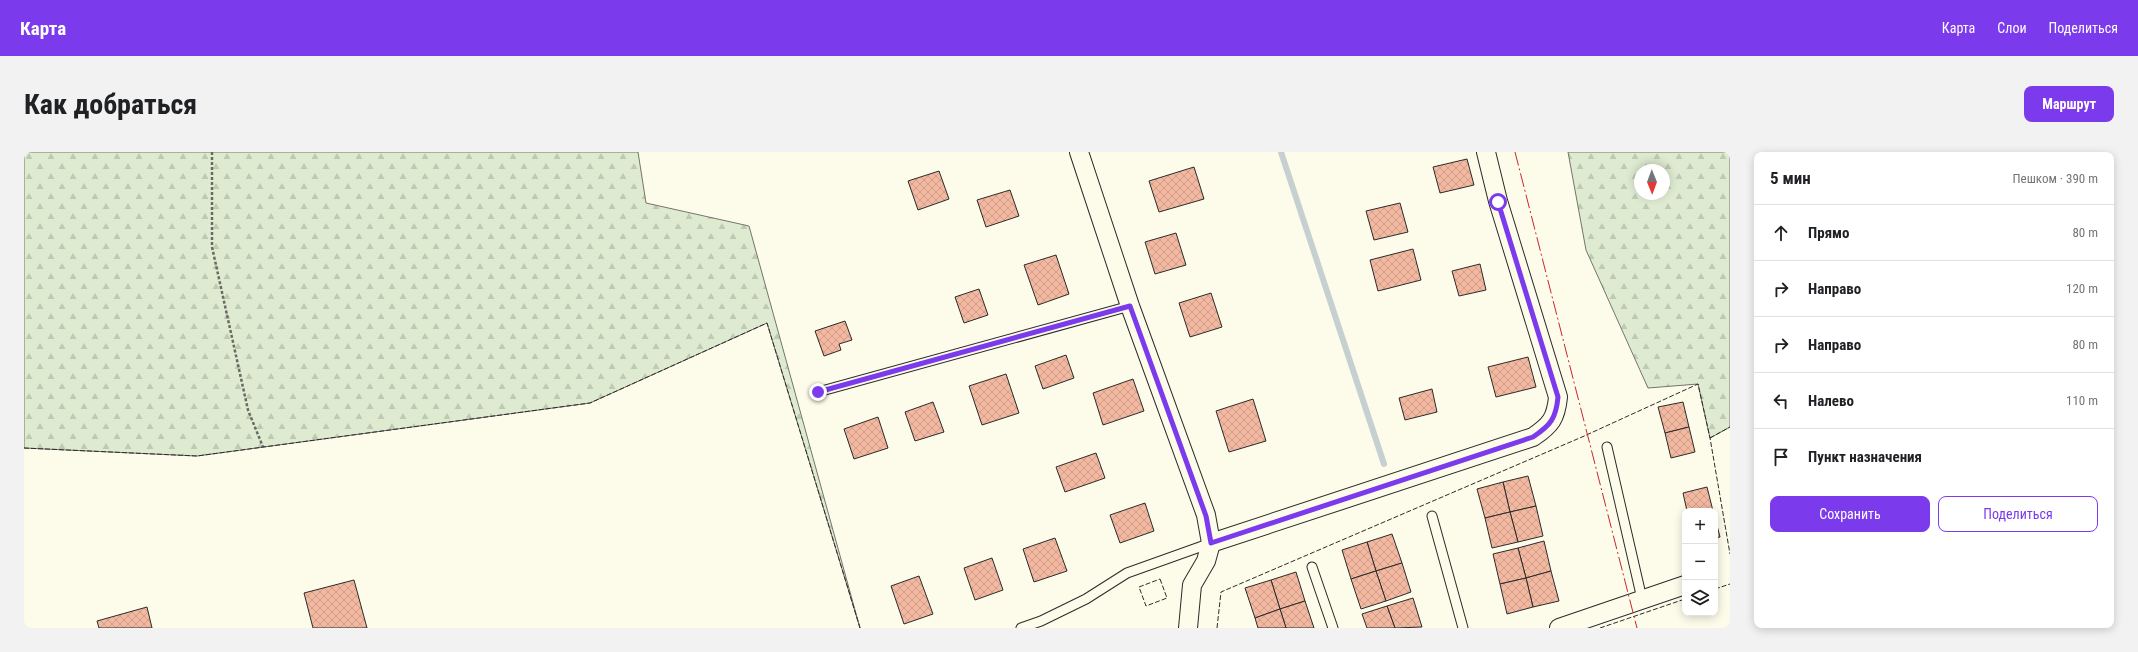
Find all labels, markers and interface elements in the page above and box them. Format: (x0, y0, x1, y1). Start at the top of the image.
text: Карта (20, 17, 66, 40)
text: Карта (1942, 20, 1975, 36)
text: Слои (1997, 20, 2027, 36)
text: Поделиться (2049, 20, 2118, 36)
button: Маршрут (2024, 86, 2114, 122)
text: Как добраться (24, 88, 197, 121)
north arrow (1634, 164, 1670, 200)
text: 5 мин (1770, 168, 1811, 188)
text: Пешком · 390 m (2012, 171, 2098, 186)
route start (1489, 193, 1507, 211)
icon: ahead (1770, 222, 1792, 244)
text: Прямо (1808, 224, 1849, 242)
text: 80 m (2072, 225, 2098, 240)
icon: right (1770, 278, 1792, 300)
text: Направо (1808, 280, 1861, 298)
text: 120 m (2066, 281, 2098, 296)
icon: right (1770, 334, 1792, 356)
text: Направо (1808, 336, 1861, 354)
text: 80 m (2072, 337, 2098, 352)
route end (809, 383, 827, 401)
icon: left (1770, 390, 1792, 412)
text: Налево (1808, 392, 1854, 410)
text: 110 m (2066, 393, 2098, 408)
icon: arrive (1770, 446, 1792, 468)
text: Пункт назначения (1808, 448, 1922, 466)
button: Сохранить (1770, 496, 1930, 532)
button: Поделиться (1938, 496, 2098, 532)
map controls (1682, 508, 1718, 616)
button: + (1682, 508, 1718, 544)
button: − (1682, 544, 1718, 580)
button: layers (1682, 580, 1718, 616)

